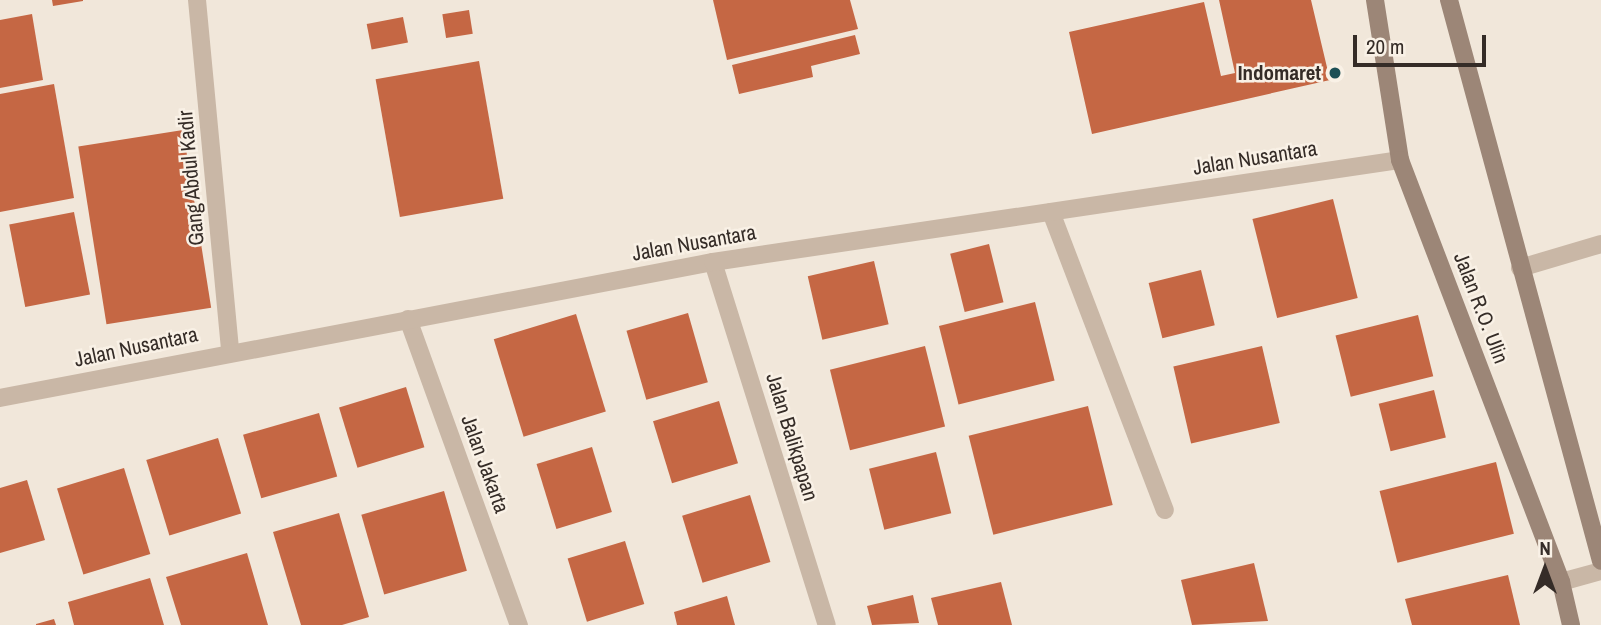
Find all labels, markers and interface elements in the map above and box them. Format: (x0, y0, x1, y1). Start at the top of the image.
scale bar (1356, 21, 1489, 65)
text: 20 m (1366, 32, 1404, 61)
place label: Indomaret (1238, 60, 1321, 86)
marker: Indomaret (1327, 65, 1343, 81)
street label: Gang Abdul Kadir (172, 109, 210, 247)
street label: Jalan Nusantara (1191, 136, 1319, 180)
street label: Jalan Nusantara (630, 220, 758, 266)
street label: Jalan R.O. Ulin (1448, 249, 1514, 367)
street label: Jalan Nusantara (72, 322, 200, 372)
street label: Jalan Balikpapan (761, 370, 823, 504)
street label: Jalan Jakarta (456, 412, 514, 516)
north arrow (1510, 534, 1580, 604)
text: N (1539, 535, 1551, 561)

